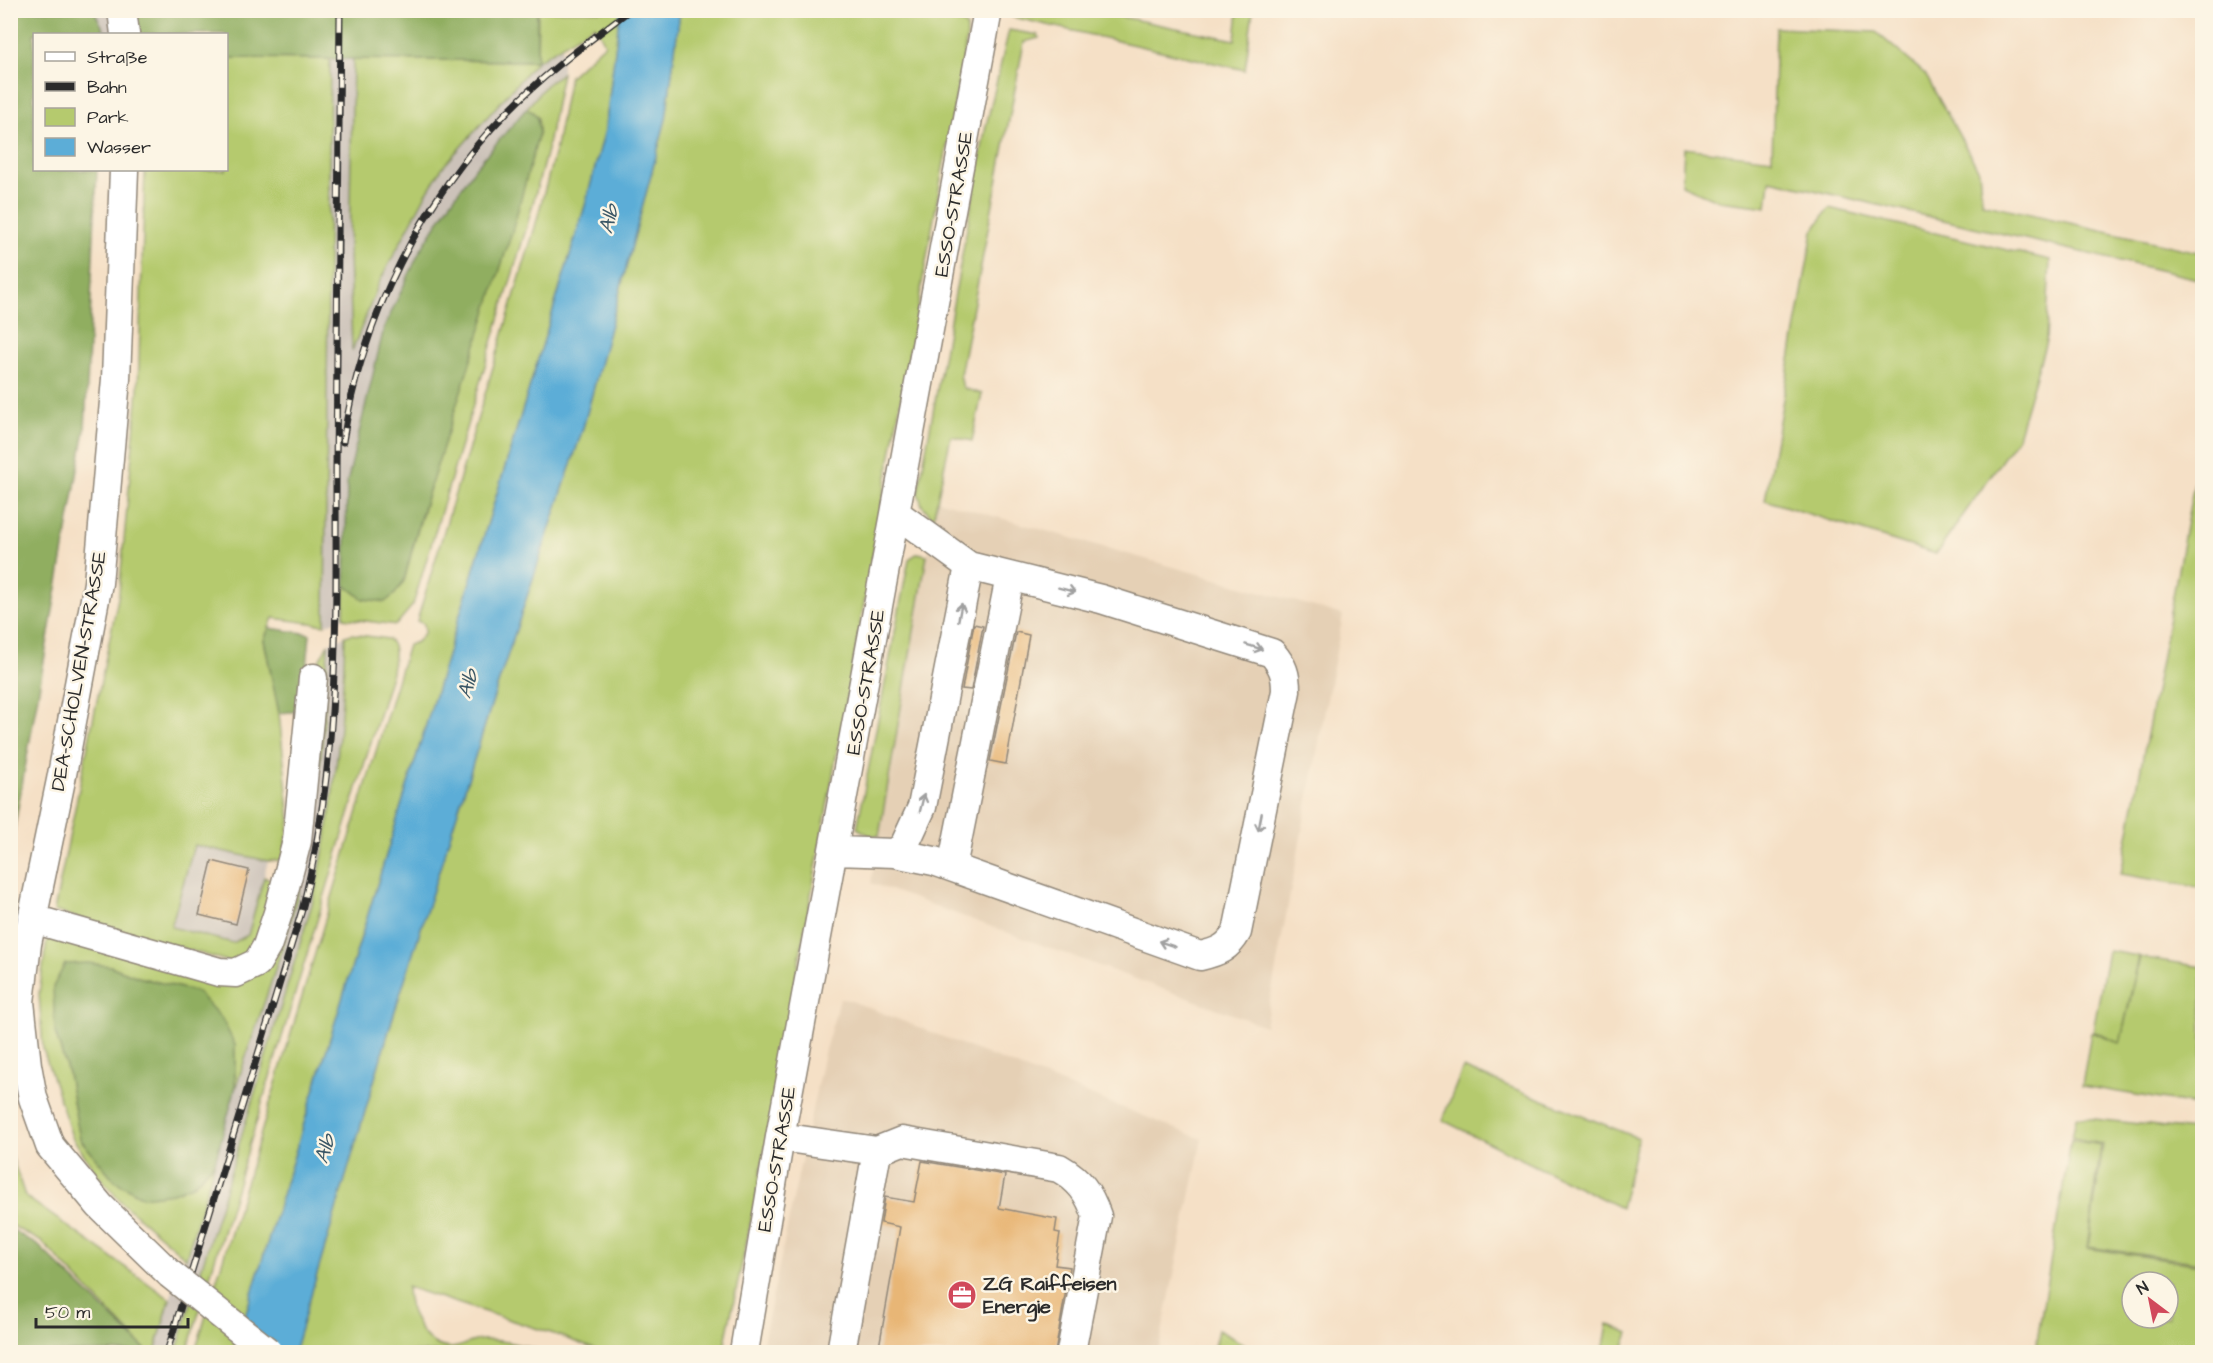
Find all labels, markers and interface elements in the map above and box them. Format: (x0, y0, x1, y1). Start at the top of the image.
legend (33, 33, 228, 171)
text: Straße (87, 45, 148, 70)
text: Bahn (87, 75, 127, 100)
text: Park (87, 105, 129, 130)
street label: ESSO-STRASSE (927, 129, 981, 279)
text: Wasser (87, 135, 151, 160)
water label: Alb (591, 200, 627, 236)
street label: DEA-SCHOLVEN-STRASSE (44, 549, 114, 793)
one-way arrow (1057, 584, 1076, 596)
one-way arrow (955, 602, 966, 622)
street label: ESSO-STRASSE (839, 607, 893, 757)
one-way arrow (1244, 642, 1263, 653)
water label: Alb (450, 664, 487, 702)
one-way arrow (917, 794, 929, 813)
one-way arrow (1253, 812, 1265, 831)
one-way arrow (1158, 938, 1177, 949)
street label: ESSO-STRASSE (750, 1084, 804, 1234)
water label: Alb (307, 1129, 344, 1167)
place label: ZG Raiffeisen Energie (983, 1270, 1116, 1322)
north arrow (2120, 1270, 2180, 1330)
text: N (2132, 1276, 2153, 1300)
office icon: ZG Raiffeisen Energie (946, 1279, 978, 1311)
scale bar (36, 1291, 188, 1329)
text: 50 m (45, 1300, 90, 1325)

